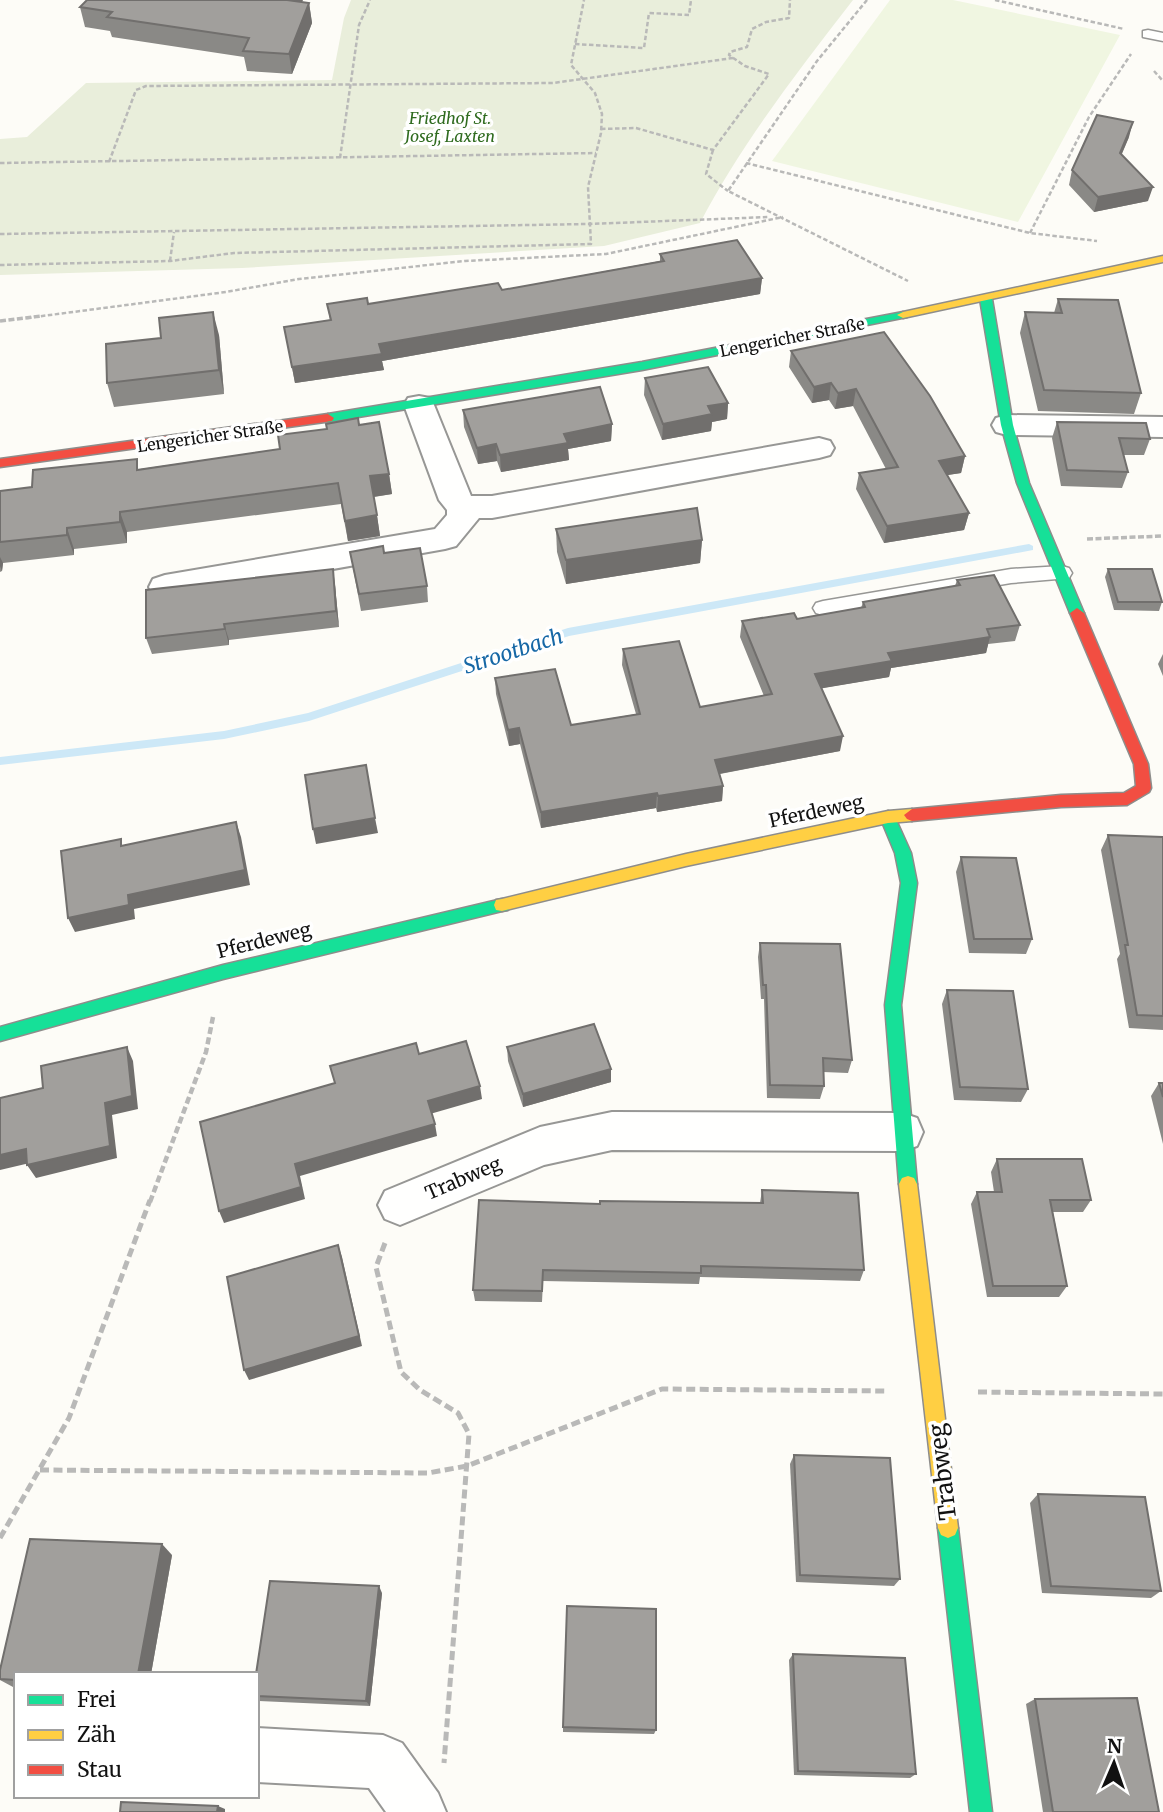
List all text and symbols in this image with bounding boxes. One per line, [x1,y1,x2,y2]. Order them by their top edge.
park label: Friedhof St. Josef, Laxten [403,108,495,146]
street label: Lengericher Straße [718,313,866,361]
street label: Lengericher Straße [136,416,284,456]
water label: Strootbach [460,622,566,680]
street label: Pferdeweg [766,789,866,833]
street label: Pferdeweg [214,917,314,963]
street label: Trabweg [421,1151,505,1205]
street label: Trabweg [922,1422,962,1522]
legend [14,1672,259,1798]
text: Frei [77,1686,116,1713]
text: Zäh [77,1721,116,1748]
north arrow [1079,1728,1149,1798]
text: N [1107,1734,1123,1758]
text: Stau [77,1756,122,1783]

